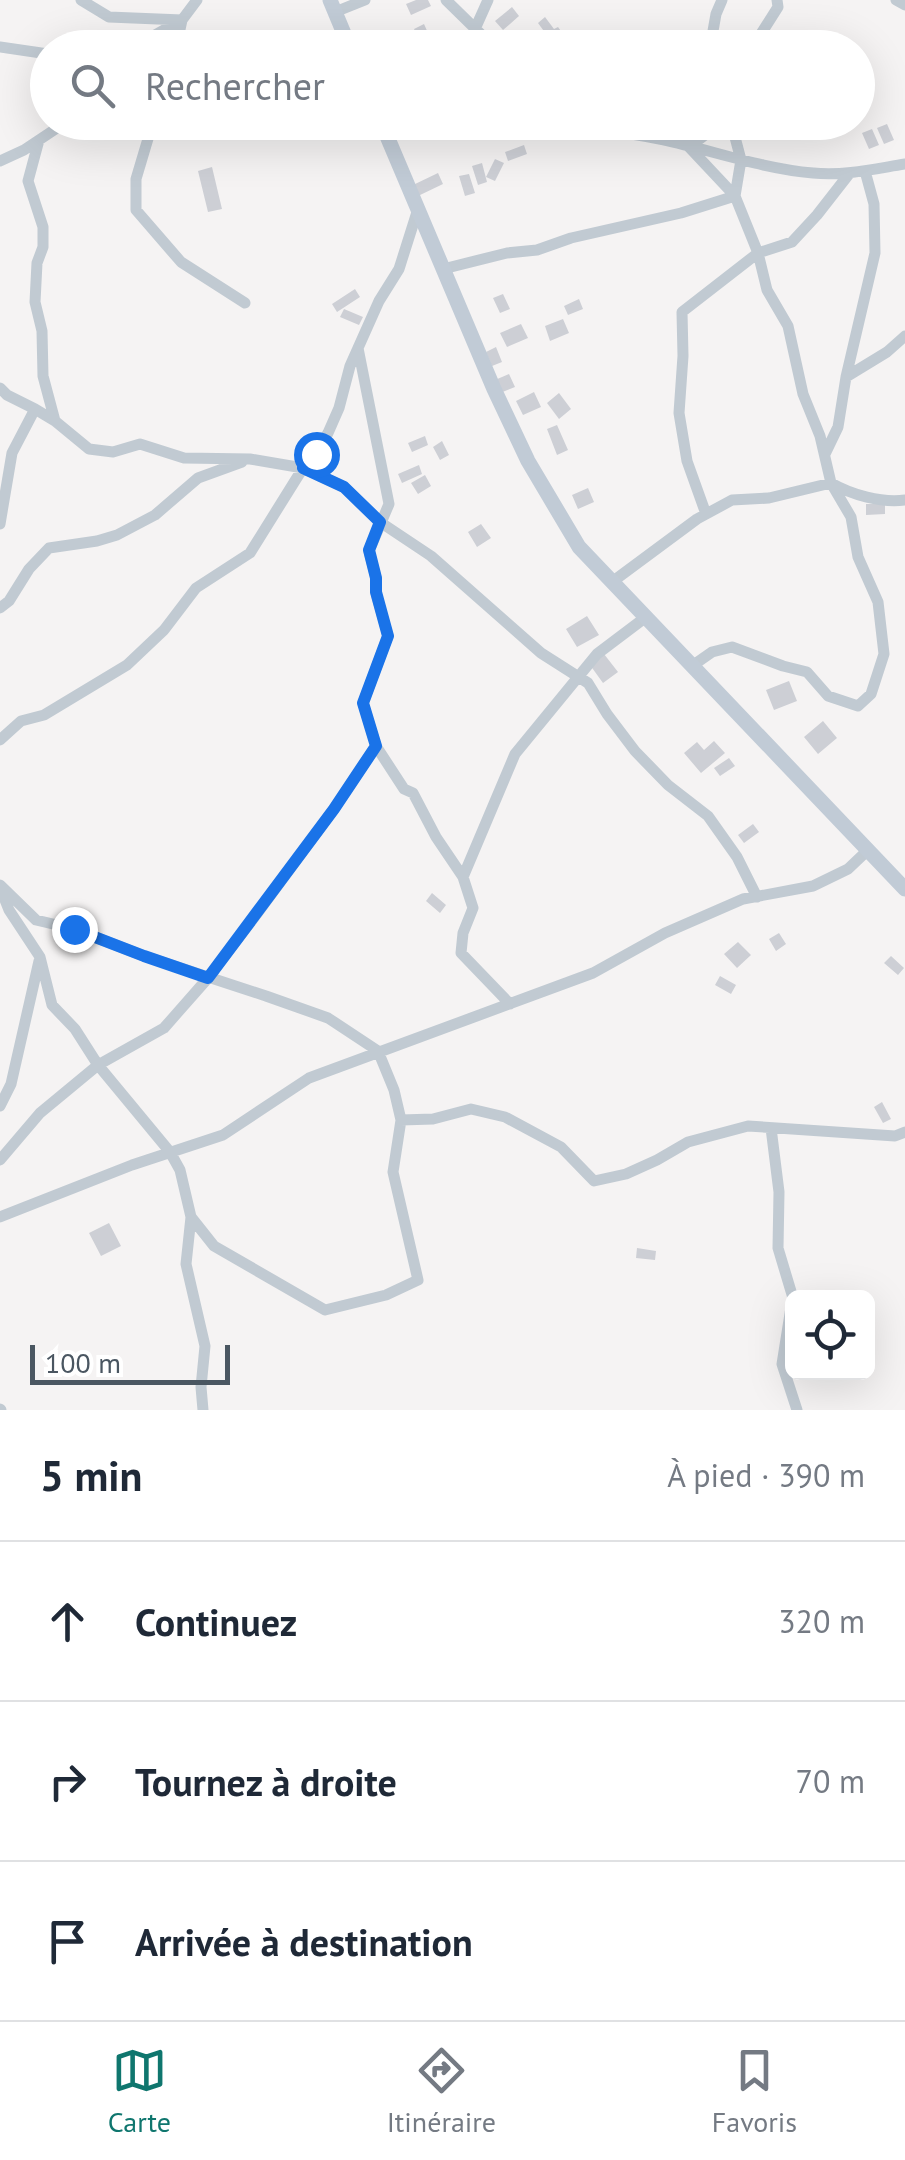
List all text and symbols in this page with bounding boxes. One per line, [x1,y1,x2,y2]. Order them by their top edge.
search box [30,30,875,140]
icon: search [65,58,120,113]
text: Rechercher [145,61,325,110]
route start [294,432,340,478]
route end [52,907,98,953]
map controls [785,1290,875,1380]
button: locate [785,1290,875,1380]
scale bar [30,1340,230,1384]
text: 100 m [45,1344,121,1381]
text: 5 min [40,1448,142,1503]
text: À pied · 390 m [667,1454,865,1496]
icon: ahead [40,1594,95,1649]
text: Continuez [135,1597,297,1646]
text: 320 m [778,1600,865,1642]
icon: right [40,1754,95,1809]
text: Tournez à droite [135,1757,397,1806]
text: 70 m [796,1760,865,1802]
icon: arrive [40,1914,95,1969]
text: Arrivée à destination [135,1917,473,1966]
tab: Carte [108,2043,171,2140]
tab: Itinéraire [387,2043,496,2140]
tab: Favoris [712,2043,797,2140]

